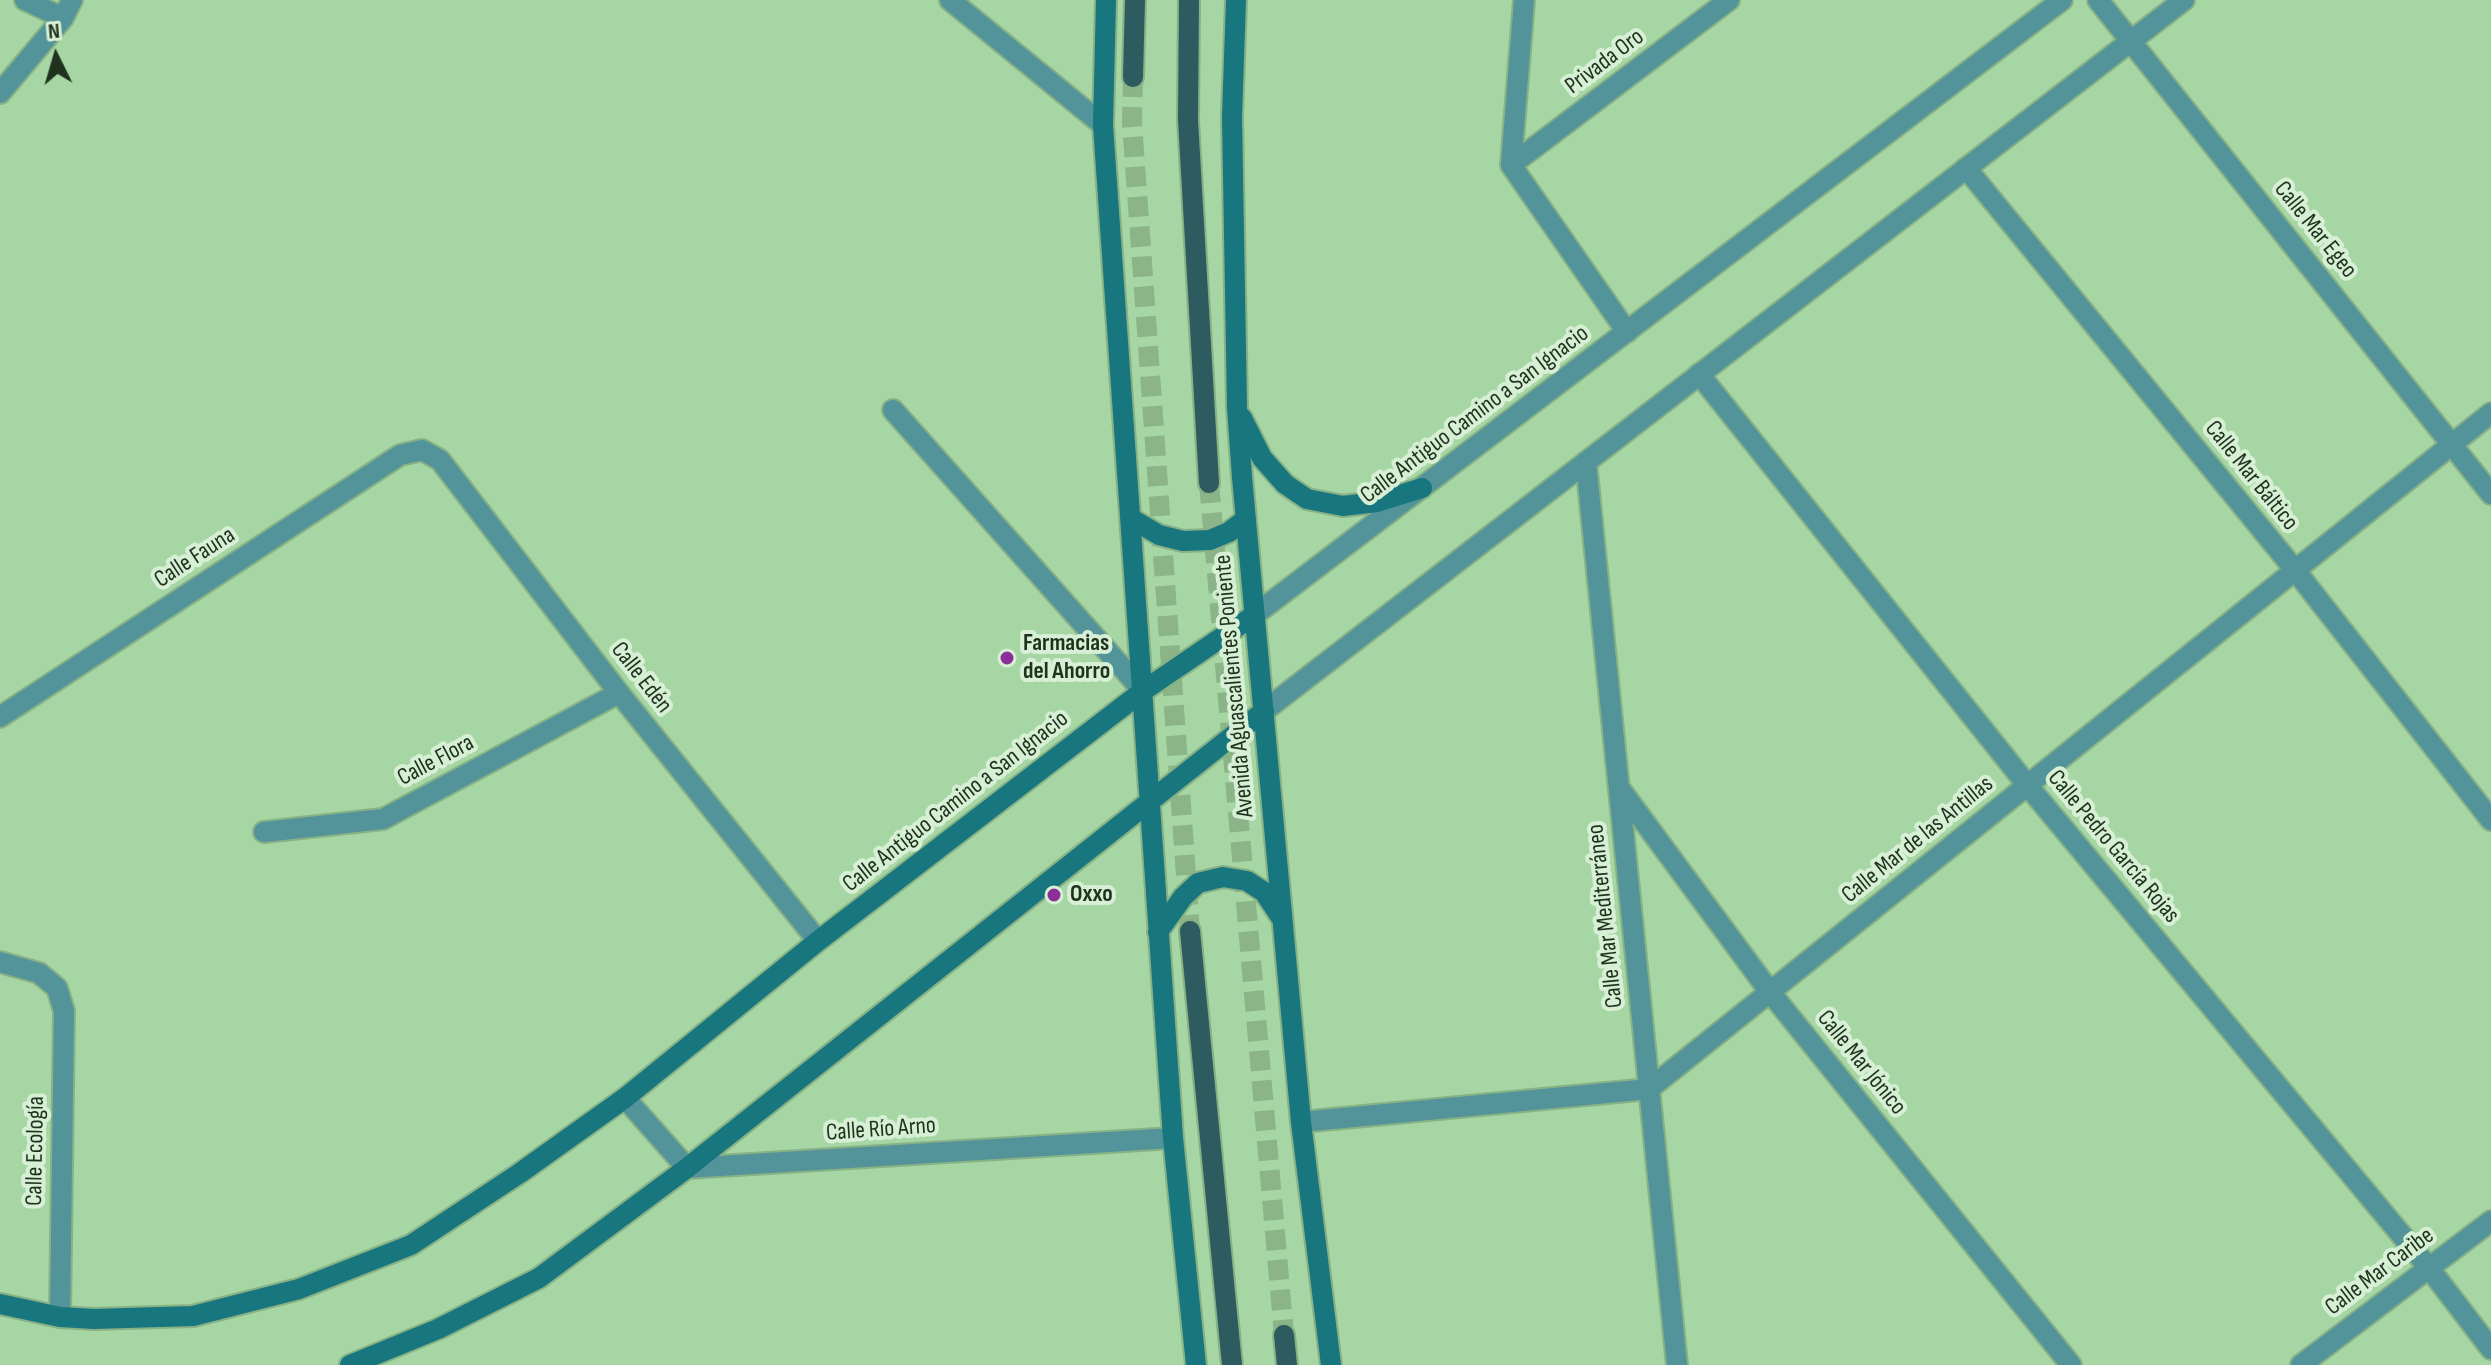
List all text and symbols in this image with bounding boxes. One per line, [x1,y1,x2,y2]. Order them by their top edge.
north arrow [16,16,96,96]
text: N [47,18,61,46]
street label: Privada Oro [1560,23,1650,101]
street label: Calle Mar Egeo [2267,176,2363,284]
street label: Calle Antiguo Camino a San Ignacio [1355,320,1595,510]
street label: Calle Mar Báltico [2198,415,2304,537]
street label: Calle Fauna [149,521,241,595]
street label: Avenida Aguascalientes Poniente [1209,553,1261,819]
place label: Farmacias del Ahorro [1023,630,1110,686]
street label: Calle Edén [604,637,678,719]
marker: Farmacias del Ahorro [998,649,1016,667]
street label: Calle Antiguo Camino a San Ignacio [838,705,1074,899]
street label: Calle Flora [393,729,479,793]
street label: Calle Pedro García Rojas [2041,765,2185,929]
street label: Calle Mar de las Antillas [1837,770,1999,910]
street label: Calle Mar Mediterráneo [1582,823,1630,1009]
place label: Oxxo [1070,881,1113,909]
marker: Oxxo [1045,886,1063,904]
street label: Calle Mar Jónico [1810,1005,1912,1121]
street label: Calle Ecología [21,1096,51,1206]
street label: Calle Río Arno [825,1112,937,1148]
street label: Calle Mar Caribe [2320,1222,2440,1322]

